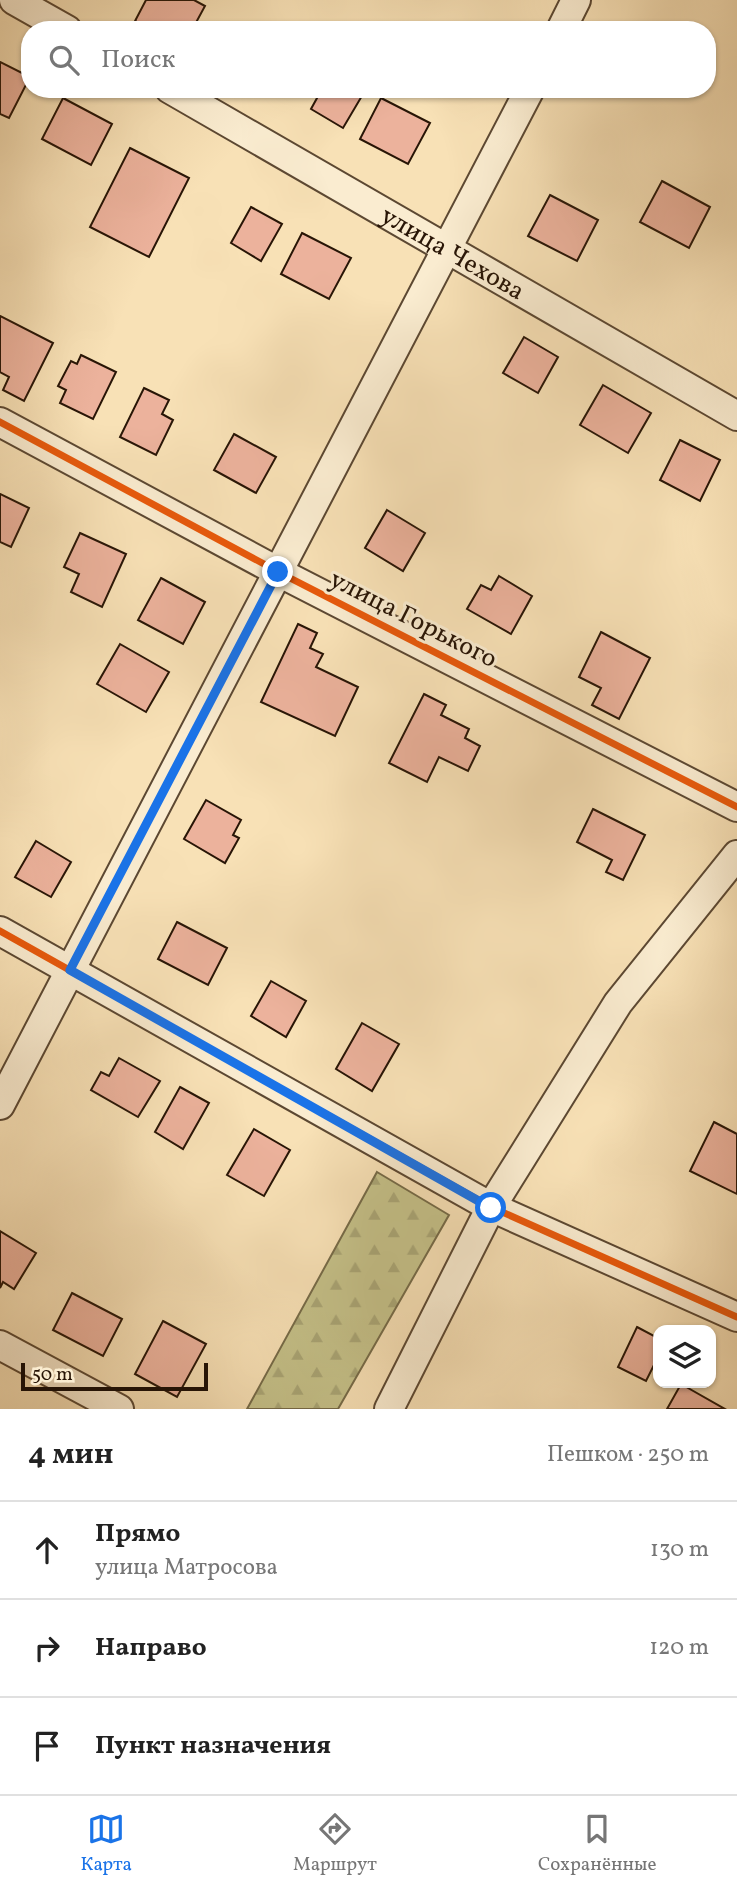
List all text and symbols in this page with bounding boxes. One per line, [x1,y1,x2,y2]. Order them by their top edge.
search box [21,21,716,98]
icon: search [45,41,83,79]
text: Поиск [101,42,175,78]
street label: улица Чехова [373,198,531,310]
route end [262,556,293,587]
street label: улица Горького [323,562,503,678]
route start [475,1192,506,1223]
map controls [653,1325,716,1388]
button: layers [653,1325,716,1388]
scale bar [21,1360,208,1392]
text: 50 m [32,1362,73,1388]
text: 4 мин [28,1434,113,1476]
text: Пешком · 250 m [547,1439,709,1471]
text: Прямо [95,1516,180,1552]
icon: ahead [28,1531,66,1569]
text: 130 m [650,1534,709,1566]
text: улица Матросова [95,1552,278,1584]
icon: right [28,1629,66,1667]
text: Направо [95,1630,207,1666]
text: 120 m [649,1632,709,1664]
icon: arrive [28,1727,66,1765]
text: Пункт назначения [95,1728,331,1764]
tab: Карта [81,1810,132,1878]
tab: Маршрут [293,1810,377,1878]
tab: Сохранённые [538,1810,656,1878]

